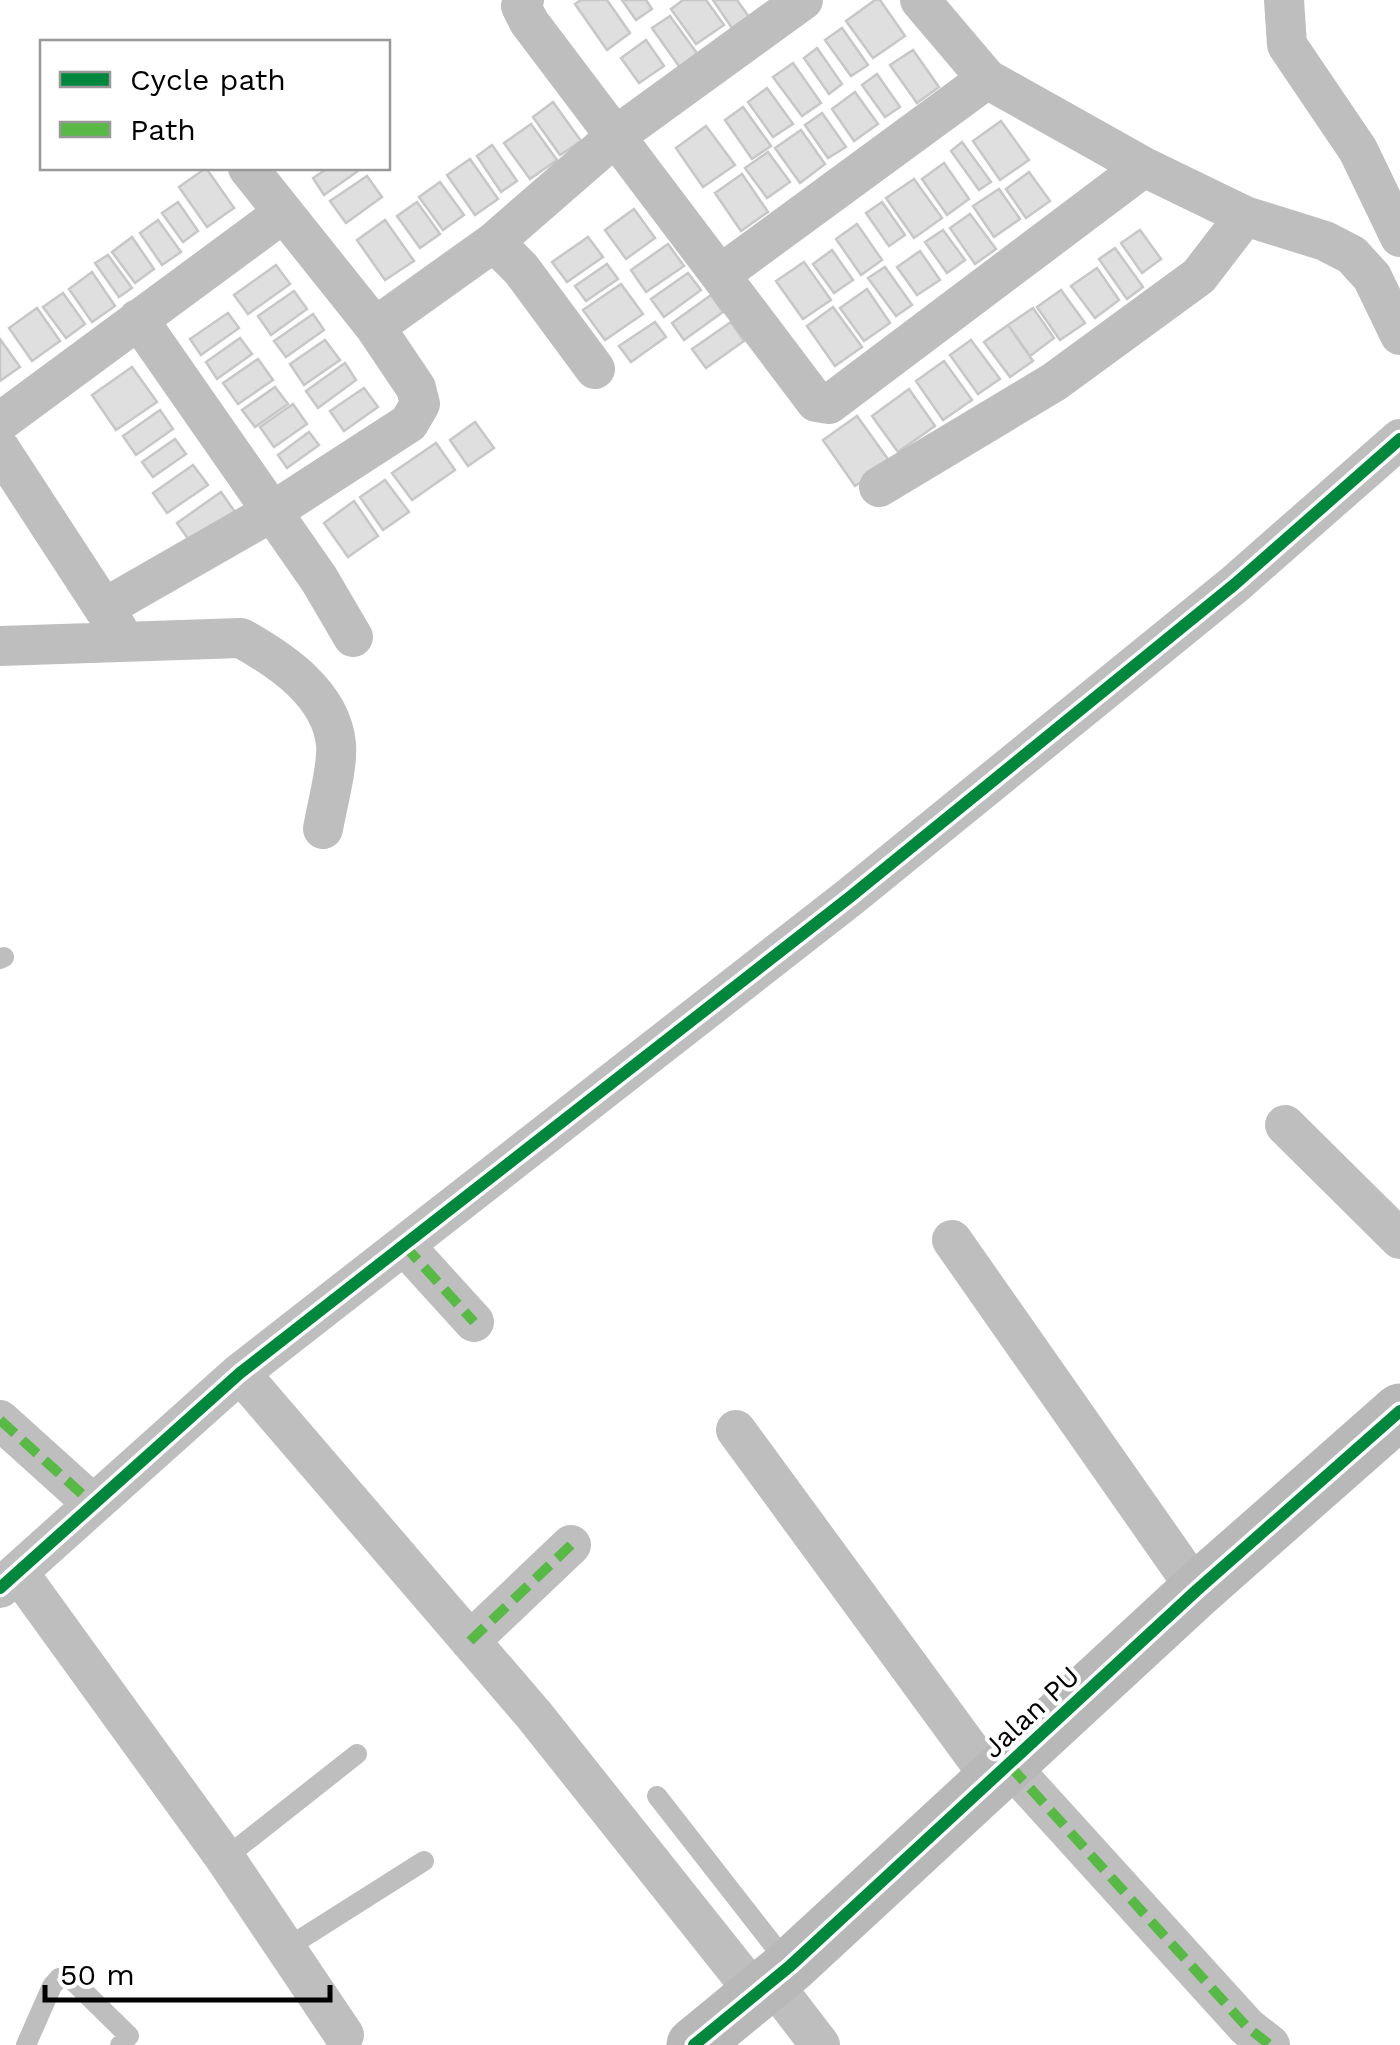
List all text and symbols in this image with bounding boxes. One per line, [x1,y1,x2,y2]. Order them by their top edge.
legend [40,40,390,170]
text: Cycle path [130,62,286,97]
text: Path [130,112,196,147]
street label: Jalan PU [976,1659,1086,1765]
scale bar [45,1940,330,2002]
text: 50 m [60,1957,135,1992]

